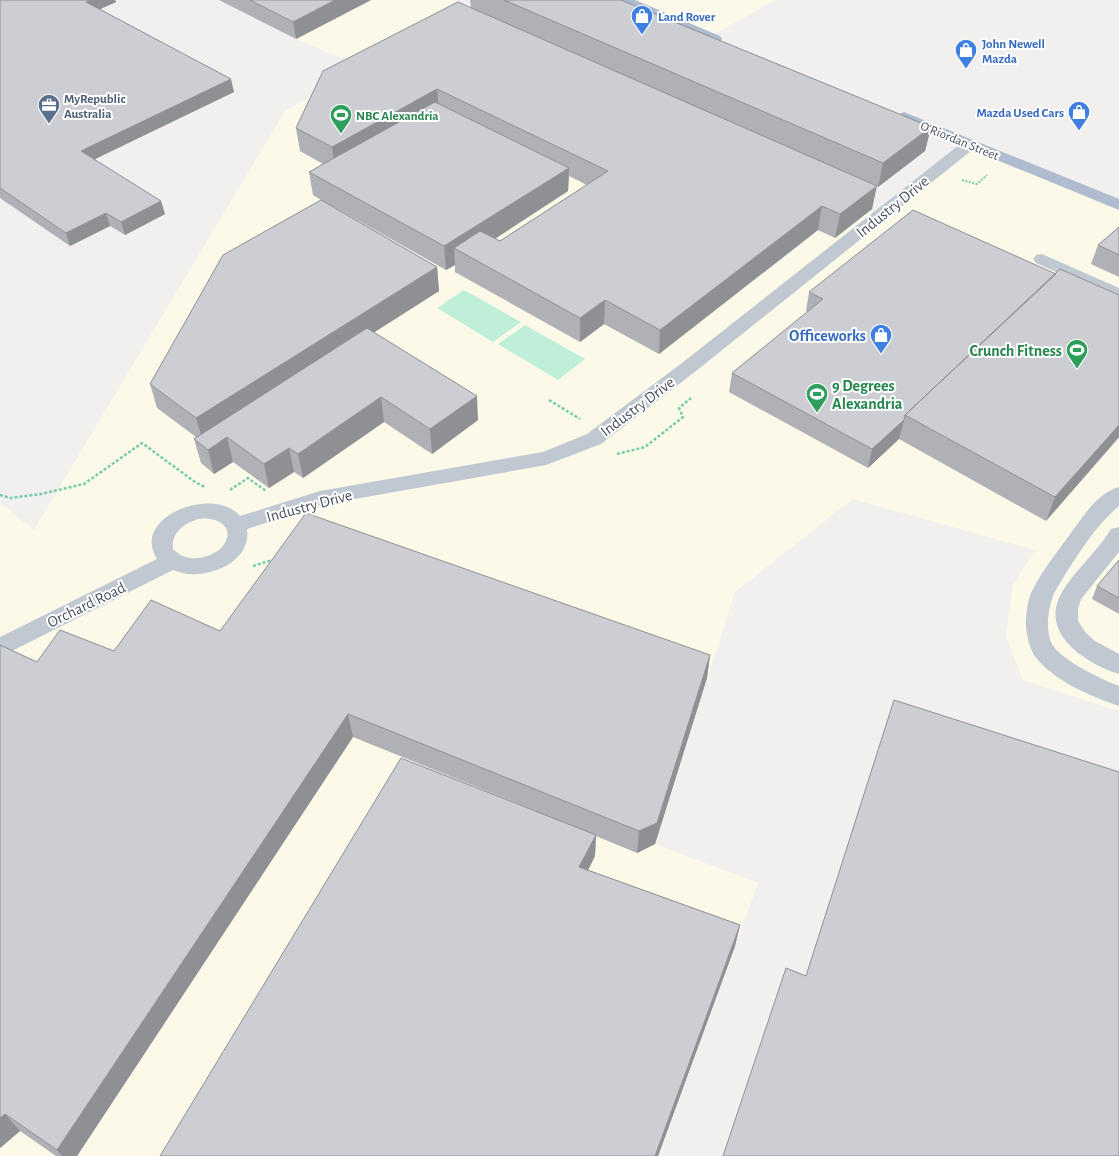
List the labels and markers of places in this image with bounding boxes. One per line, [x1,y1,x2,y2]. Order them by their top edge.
shop icon: Land Rover [629,3,655,36]
place label: Land Rover [658,11,716,24]
shop icon: John Newell Mazda [953,37,979,70]
place label: John Newell Mazda [982,38,1045,66]
office icon: MyRepublic Australia [36,92,62,125]
place label: MyRepublic Australia [64,93,125,121]
shop icon: Mazda Used Cars [1066,99,1092,132]
sports icon: NBC Alexandria [328,102,354,135]
place label: Mazda Used Cars [976,107,1064,120]
place label: NBC Alexandria [356,110,439,123]
shop icon: Officeworks [868,322,894,355]
place label: Officeworks [789,328,866,344]
sports icon: Crunch Fitness [1064,337,1090,370]
place label: Crunch Fitness [969,343,1062,359]
place label: 9 Degrees Alexandria [832,378,903,412]
sports icon: 9 Degrees Alexandria [804,381,830,414]

